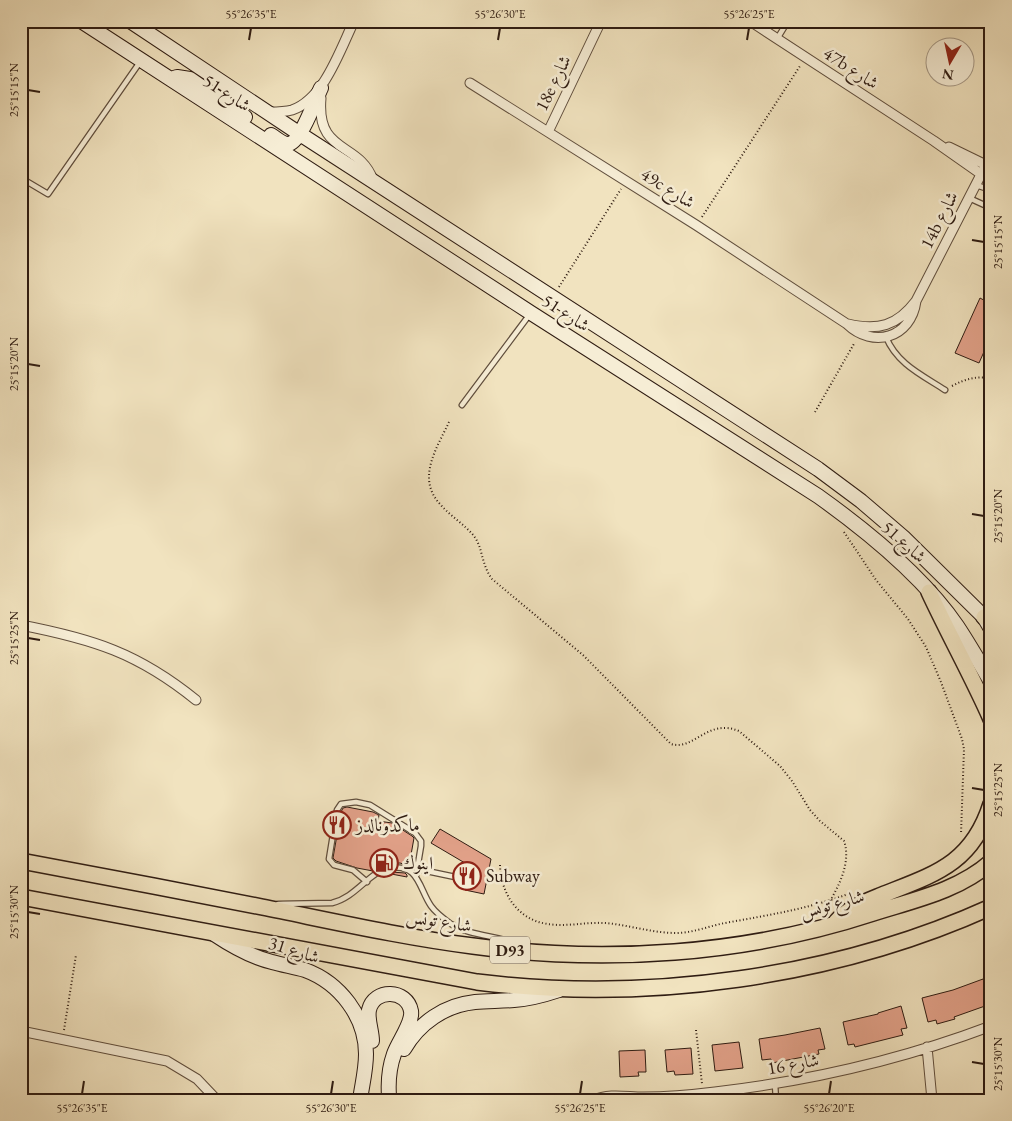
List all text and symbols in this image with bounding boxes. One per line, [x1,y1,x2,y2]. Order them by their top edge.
text: 55°26'35"E [225,6,277,22]
text: 55°26'30"E [474,6,526,22]
text: 55°26'25"E [723,6,775,22]
north arrow [924,38,974,88]
street label: 47b شارع [817,41,883,97]
street label: 18e شارع [529,51,579,116]
text: 25°15'15"N [6,63,22,117]
text: N [940,65,955,85]
street label: شارع 51 [197,69,255,120]
street label: 49c شارع [635,162,700,216]
street label: 14b شارع [914,187,966,254]
text: 25°15'15"N [990,215,1006,269]
street label: شارع 51 [536,289,594,340]
text: 25°15'20"N [6,337,22,391]
text: 25°15'20"N [990,489,1006,543]
street label: شارع 51 [875,516,931,571]
text: 25°15'25"N [6,611,22,665]
text: 25°15'25"N [990,763,1006,817]
restaurant icon: ماكدونالدز [322,810,352,840]
place label: ماكدونالدز [354,813,420,836]
fuel station icon: اينوك [369,848,399,878]
place label: اينوك [403,851,433,875]
restaurant icon: Subway [452,861,482,891]
place label: Subway [486,864,540,887]
street label: شارع تونس [797,884,868,927]
text: 25°15'30"N [6,885,22,939]
street label: شارع تونس [404,904,473,941]
street label: شارع 31 [265,931,323,972]
road number: D93 [490,936,530,964]
text: 25°15'30"N [990,1037,1006,1091]
street label: شارع 16 [765,1048,821,1083]
text: 55°26'35"E [56,1100,108,1116]
text: 55°26'30"E [305,1100,357,1116]
text: 55°26'25"E [554,1100,606,1116]
text: 55°26'20"E [803,1100,855,1116]

